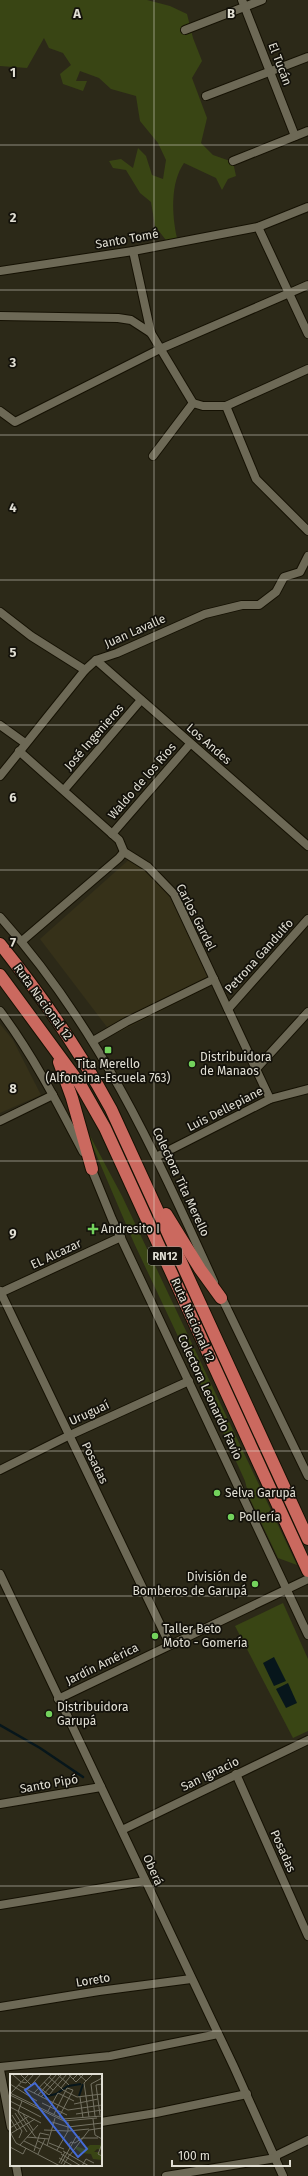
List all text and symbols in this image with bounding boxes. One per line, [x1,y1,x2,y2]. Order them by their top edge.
text: A [72,6,81,21]
text: B [227,6,235,21]
street label: El Tucán [265,41,295,87]
text: 1 [10,65,16,80]
text: 2 [10,210,17,225]
street label: Santo Tomé [94,227,160,251]
text: 3 [9,355,17,370]
text: 4 [9,500,17,515]
street label: Juan Lavalle [102,611,168,651]
text: 5 [10,645,17,660]
street label: José Ingenieros [61,701,127,773]
street label: Los Andes [184,721,235,767]
street label: Waldo de los Ríos [105,740,179,822]
text: 6 [9,790,17,805]
street label: Carlos Gardel [173,881,219,953]
street label: Petrona Gandulfo [222,916,296,996]
text: 7 [10,935,16,950]
street label: Ruta Nacional 12 [11,961,75,1043]
marker: Tita Merello (Alfonsina-Escuela 763) [103,1045,113,1055]
place label: Distribuidora de Manaos [200,1050,272,1078]
place label: Tita Merello (Alfonsina-Escuela 763) [46,1057,171,1085]
marker: Distribuidora de Manaos [187,1059,197,1069]
text: 8 [9,1081,17,1096]
street label: Luis Dellepiane [185,1084,265,1134]
street label: Colectora Tita Merello [150,1125,212,1239]
place label: Andresito I [101,1222,160,1236]
marker: Andresito I [88,1224,98,1234]
text: 9 [9,1226,17,1241]
street label: EL Alcazar [28,1236,84,1272]
road number: RN12 [148,1247,182,1265]
street label: Ruta Nacional 12 [168,1276,218,1364]
street label: Colectora Leonardo Favio [175,1332,245,1462]
street label: Uruguaí [67,1397,112,1428]
street label: Posadas [79,1440,111,1487]
place label: Selva Garupá [225,1486,296,1500]
marker: Selva Garupá [212,1488,222,1498]
place label: Pollería [239,1510,281,1524]
marker: Pollería [226,1512,236,1522]
place label: División de Bomberos de Garupá [133,1570,247,1598]
marker: División de Bomberos de Garupá [250,1579,260,1589]
place label: Taller Beto Moto - Gomería [163,1622,248,1650]
marker: Taller Beto Moto - Gomería [150,1631,160,1641]
street label: Jardín América [63,1640,141,1688]
place label: Distribuidora Garupá [57,1700,129,1728]
marker: Distribuidora Garupá [44,1709,54,1719]
street label: San Ignacio [179,1754,241,1794]
street label: Santo Pipó [19,1772,79,1796]
street label: Posadas [267,1828,299,1875]
street label: Oberá [140,1852,166,1888]
street label: Loreto [75,1970,111,1990]
inset map [10,2074,102,2166]
scale bar [172,2142,290,2168]
text: 100 m [178,2149,210,2163]

